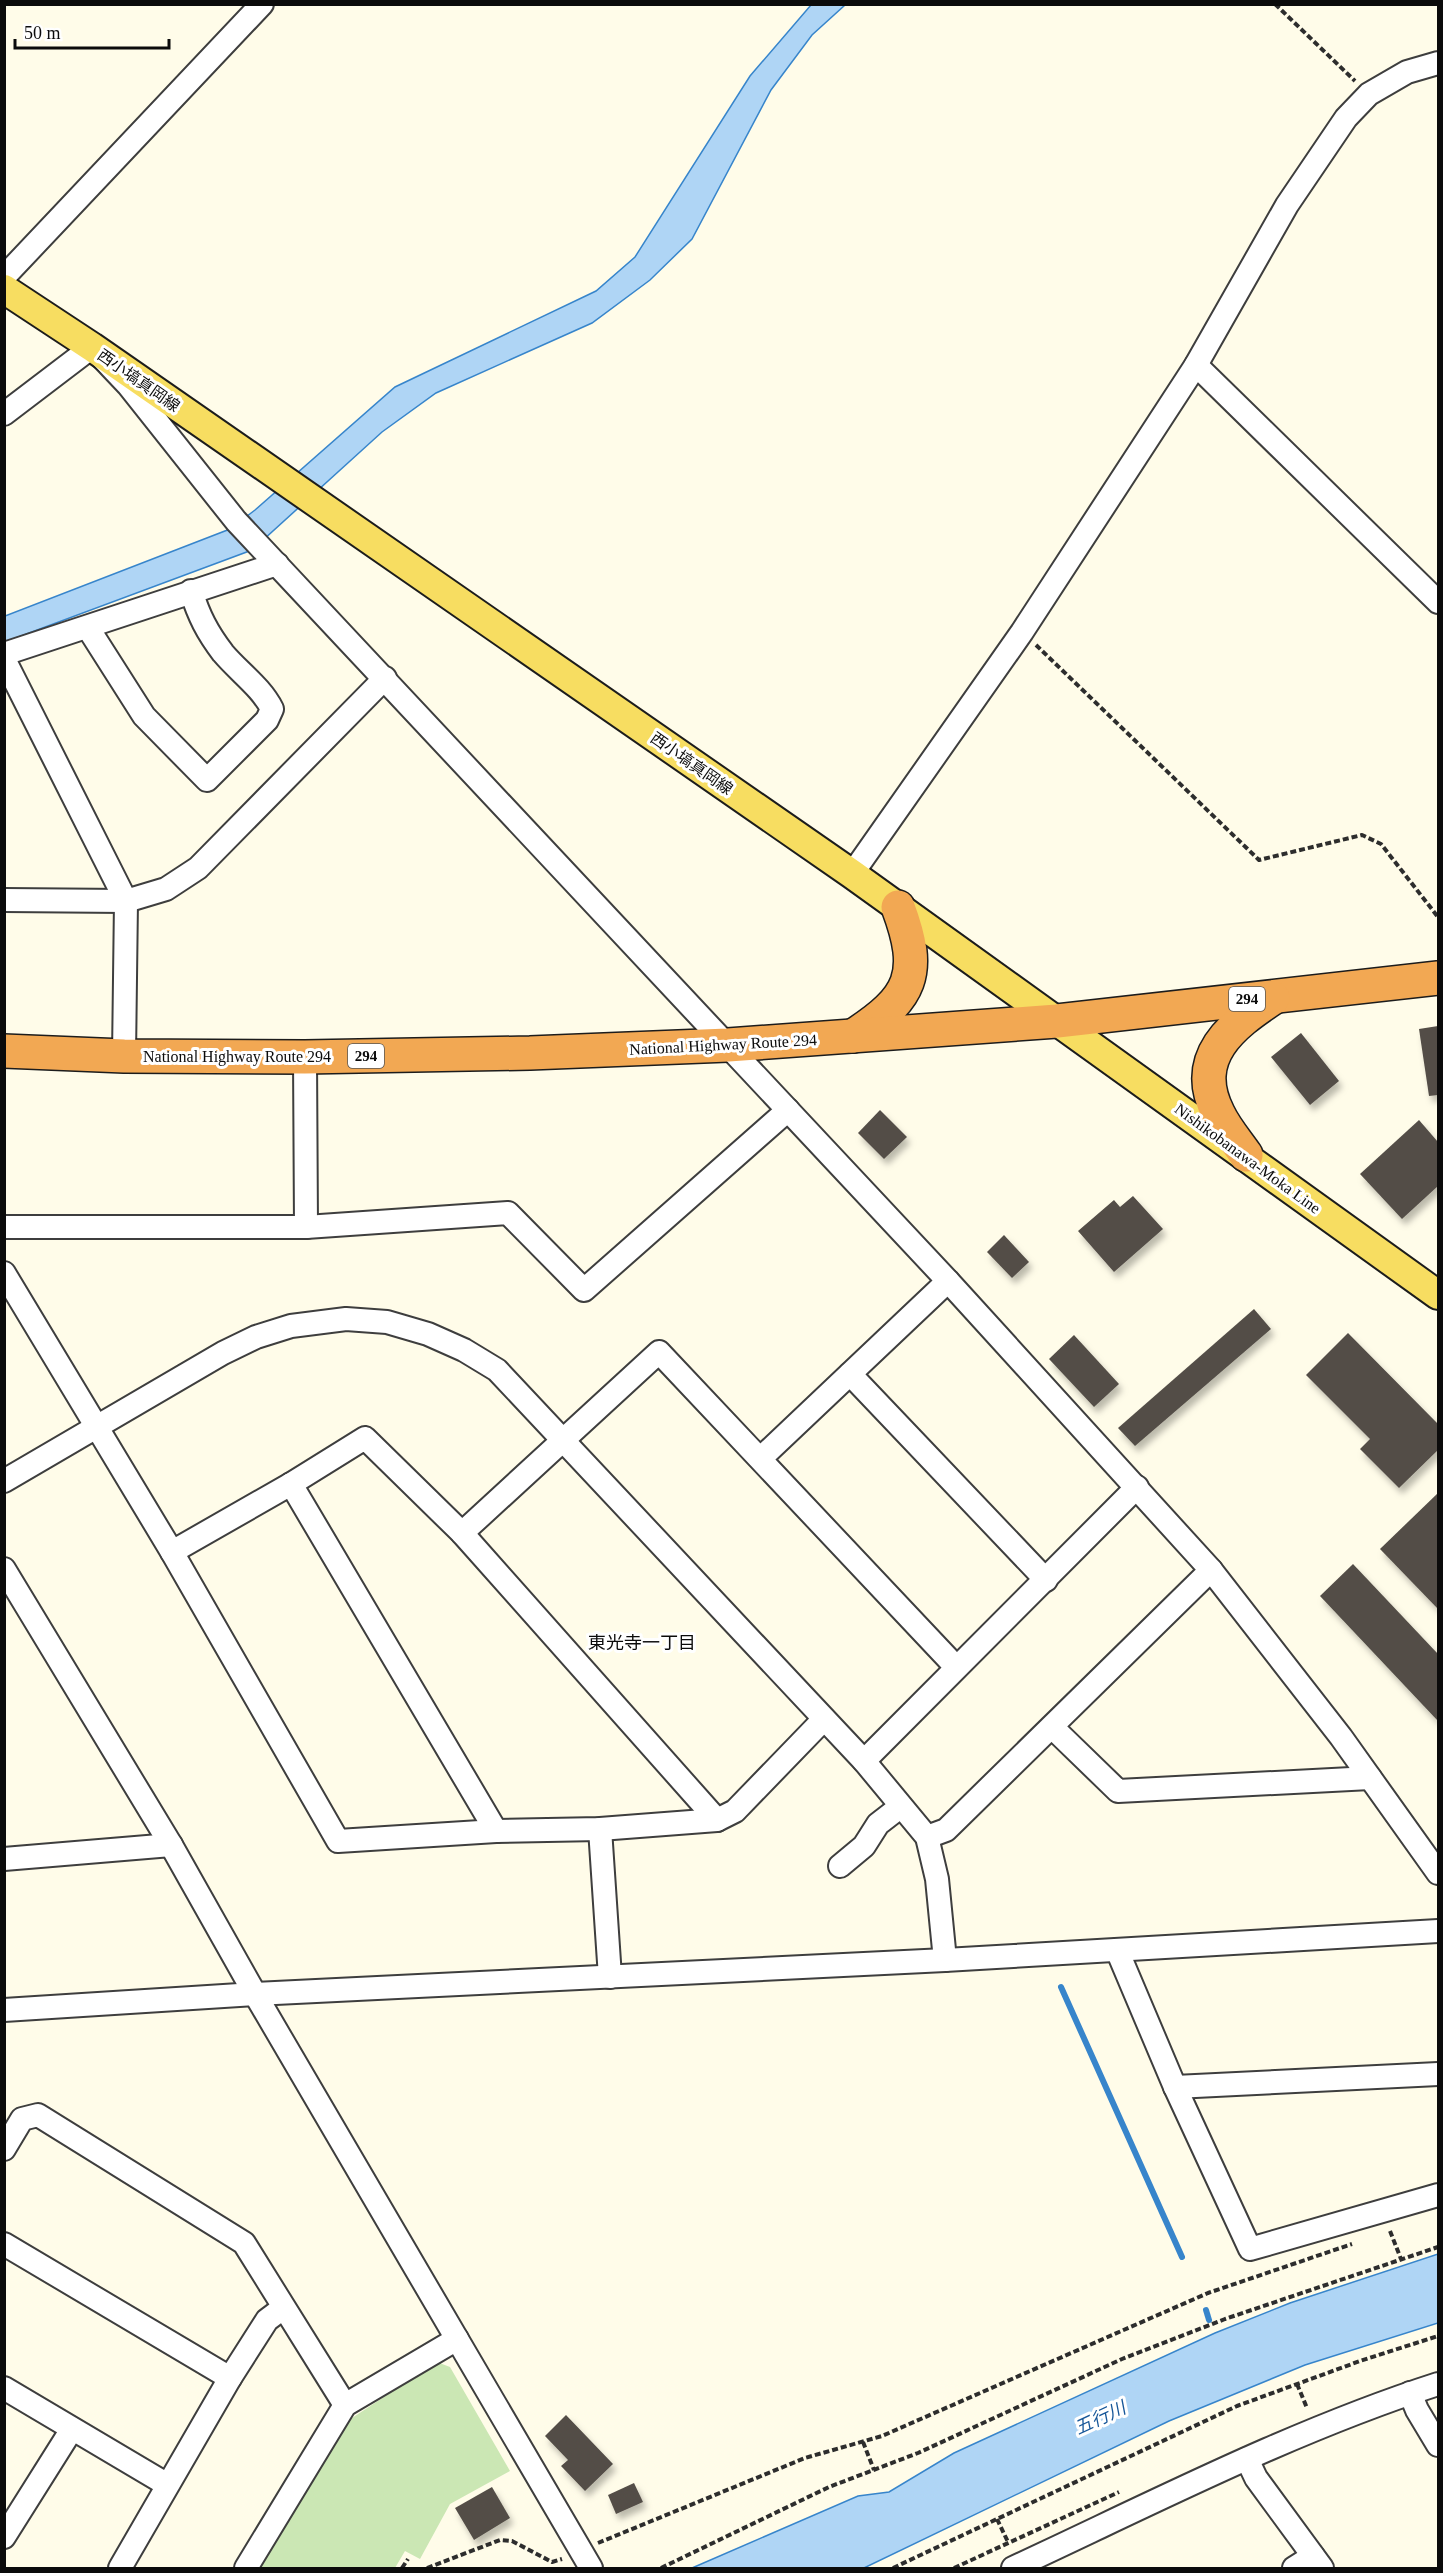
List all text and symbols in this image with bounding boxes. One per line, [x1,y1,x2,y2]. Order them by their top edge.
scale bar [15,12,170,50]
text: 50 m [24,23,61,43]
street label: 西小塙真岡線 [95,346,183,415]
street label: 西小塙真岡線 [648,729,736,798]
road number: 294 [1229,987,1265,1011]
street label: National Highway Route 294 [629,1031,817,1059]
road number: 294 [348,1044,384,1068]
street label: National Highway Route 294 [143,1048,331,1066]
street label: Nishikobanawa-Moka Line [1172,1100,1324,1217]
district label: 東光寺一丁目 [588,1633,696,1653]
water label: 五行川 [1071,2397,1131,2438]

